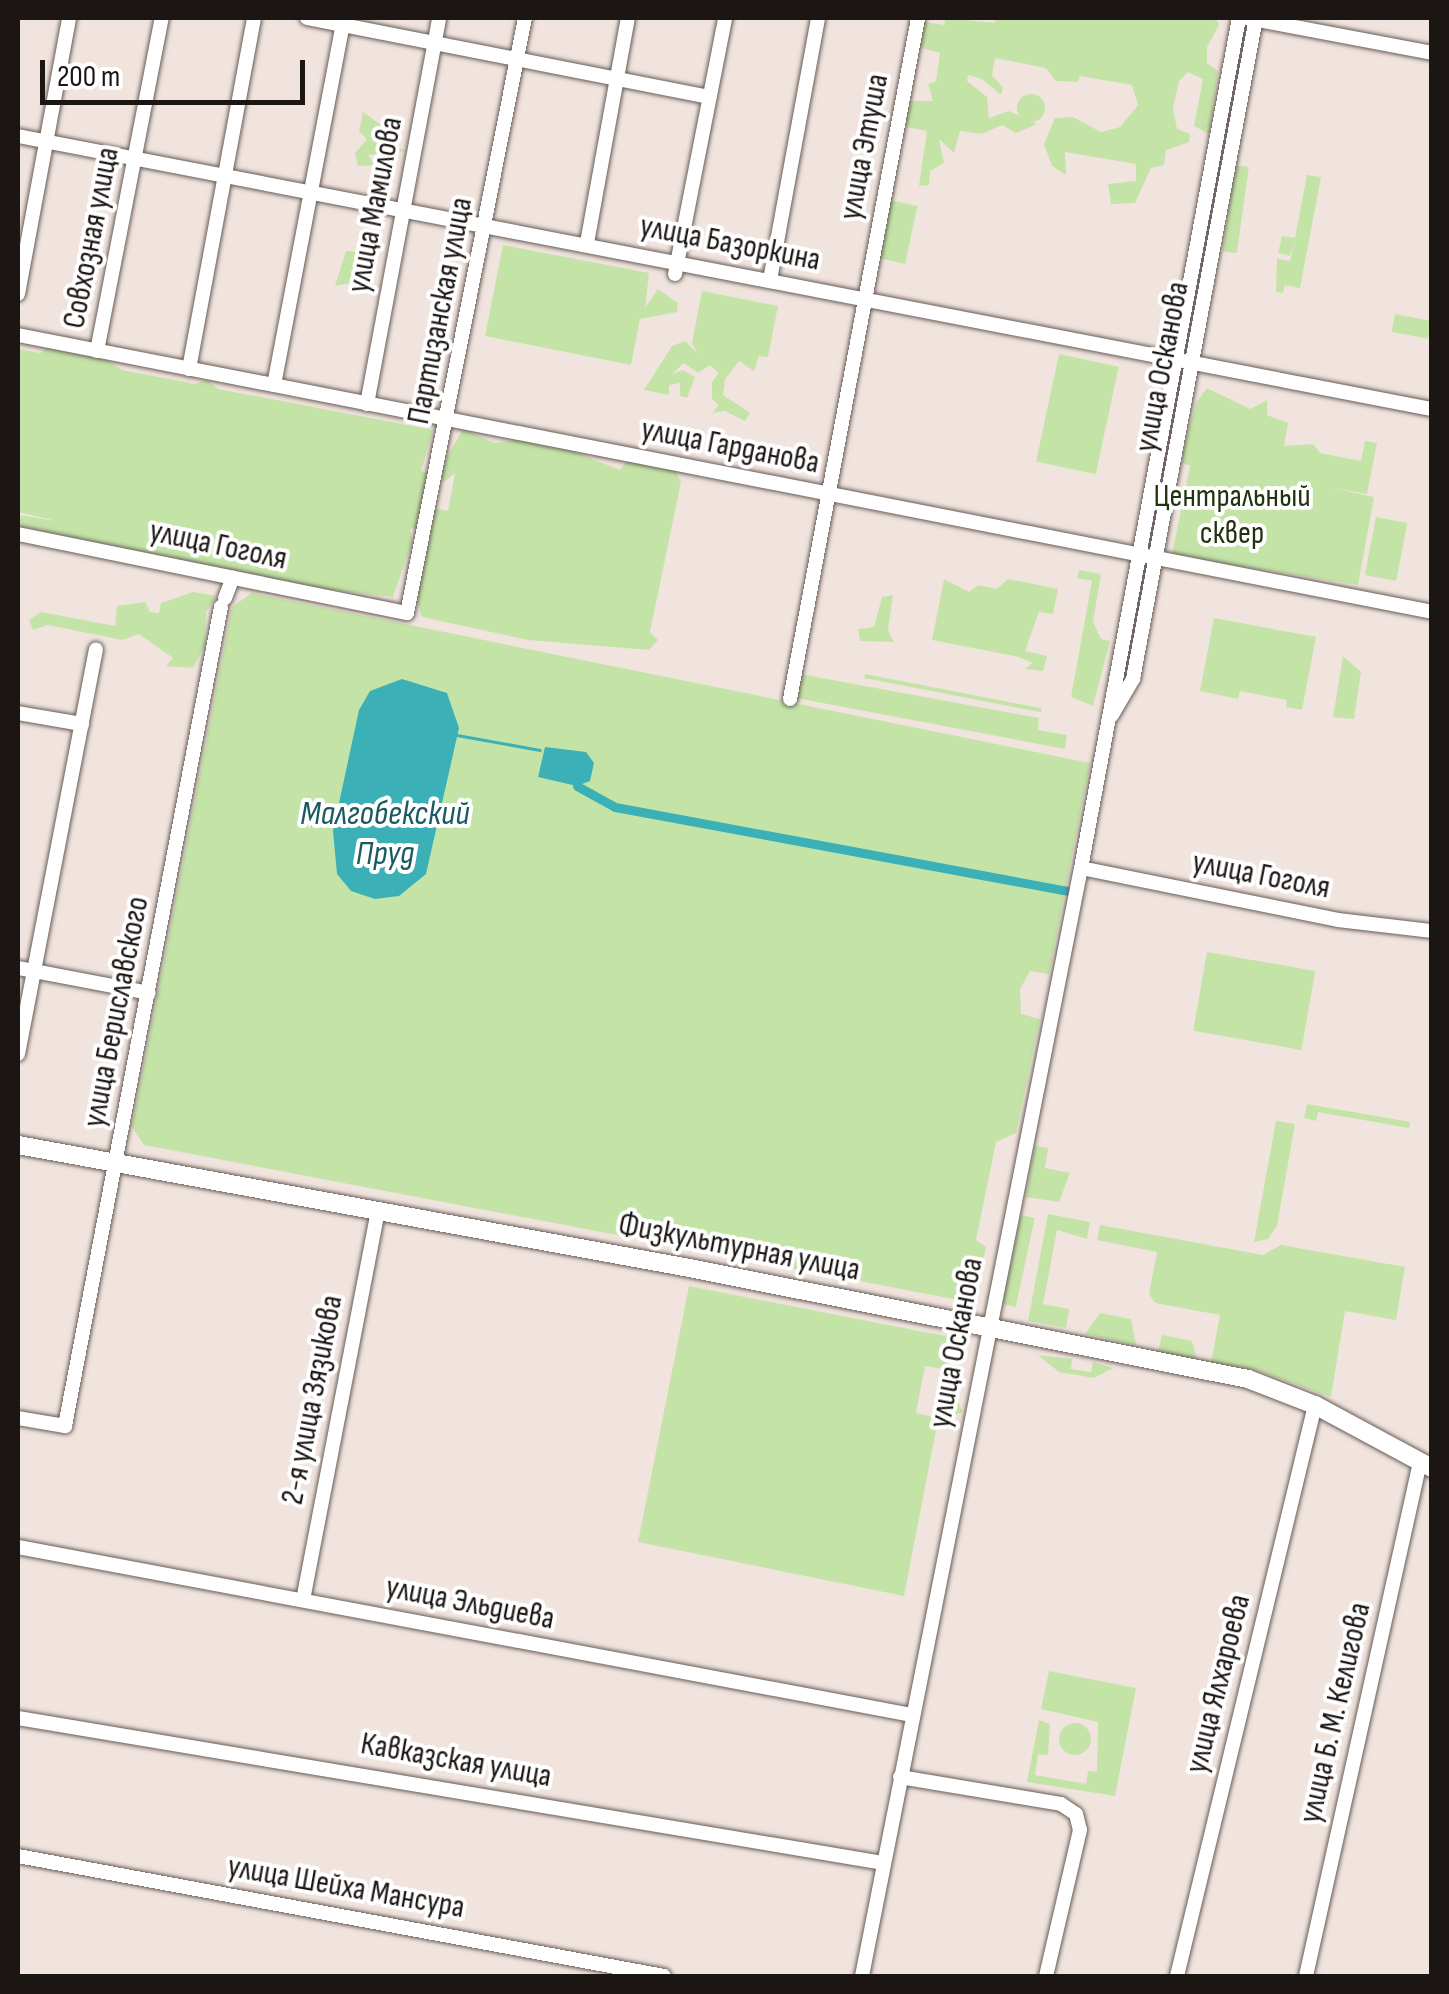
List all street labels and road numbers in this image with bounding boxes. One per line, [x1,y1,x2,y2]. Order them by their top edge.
street label: улица Этуша [832,71,898,223]
street label: улица Мамилова [340,114,412,296]
street label: Совхозная улица [56,144,128,332]
street label: Партизанская улица [400,194,482,428]
street label: улица Базоркина [637,208,823,280]
street label: улица Осканова [1128,279,1198,455]
street label: улица Гарданова [638,411,822,483]
street label: улица Гоголя [146,513,290,579]
street label: улица Гоголя [1189,844,1333,908]
street label: улица Бериславского [76,893,158,1131]
street label: Физкультурная улица [615,1206,863,1290]
street label: улица Осканова [922,1255,992,1431]
street label: 2-я улица Зязикова [274,1292,352,1508]
street label: улица Эльдиева [383,1569,557,1639]
street label: улица Ялхароева [1178,1591,1260,1777]
street label: улица Б. М. Келигова [1292,1599,1380,1827]
street label: Кавказская улица [358,1725,554,1797]
street label: улица Шейха Мансура [225,1848,467,1928]

